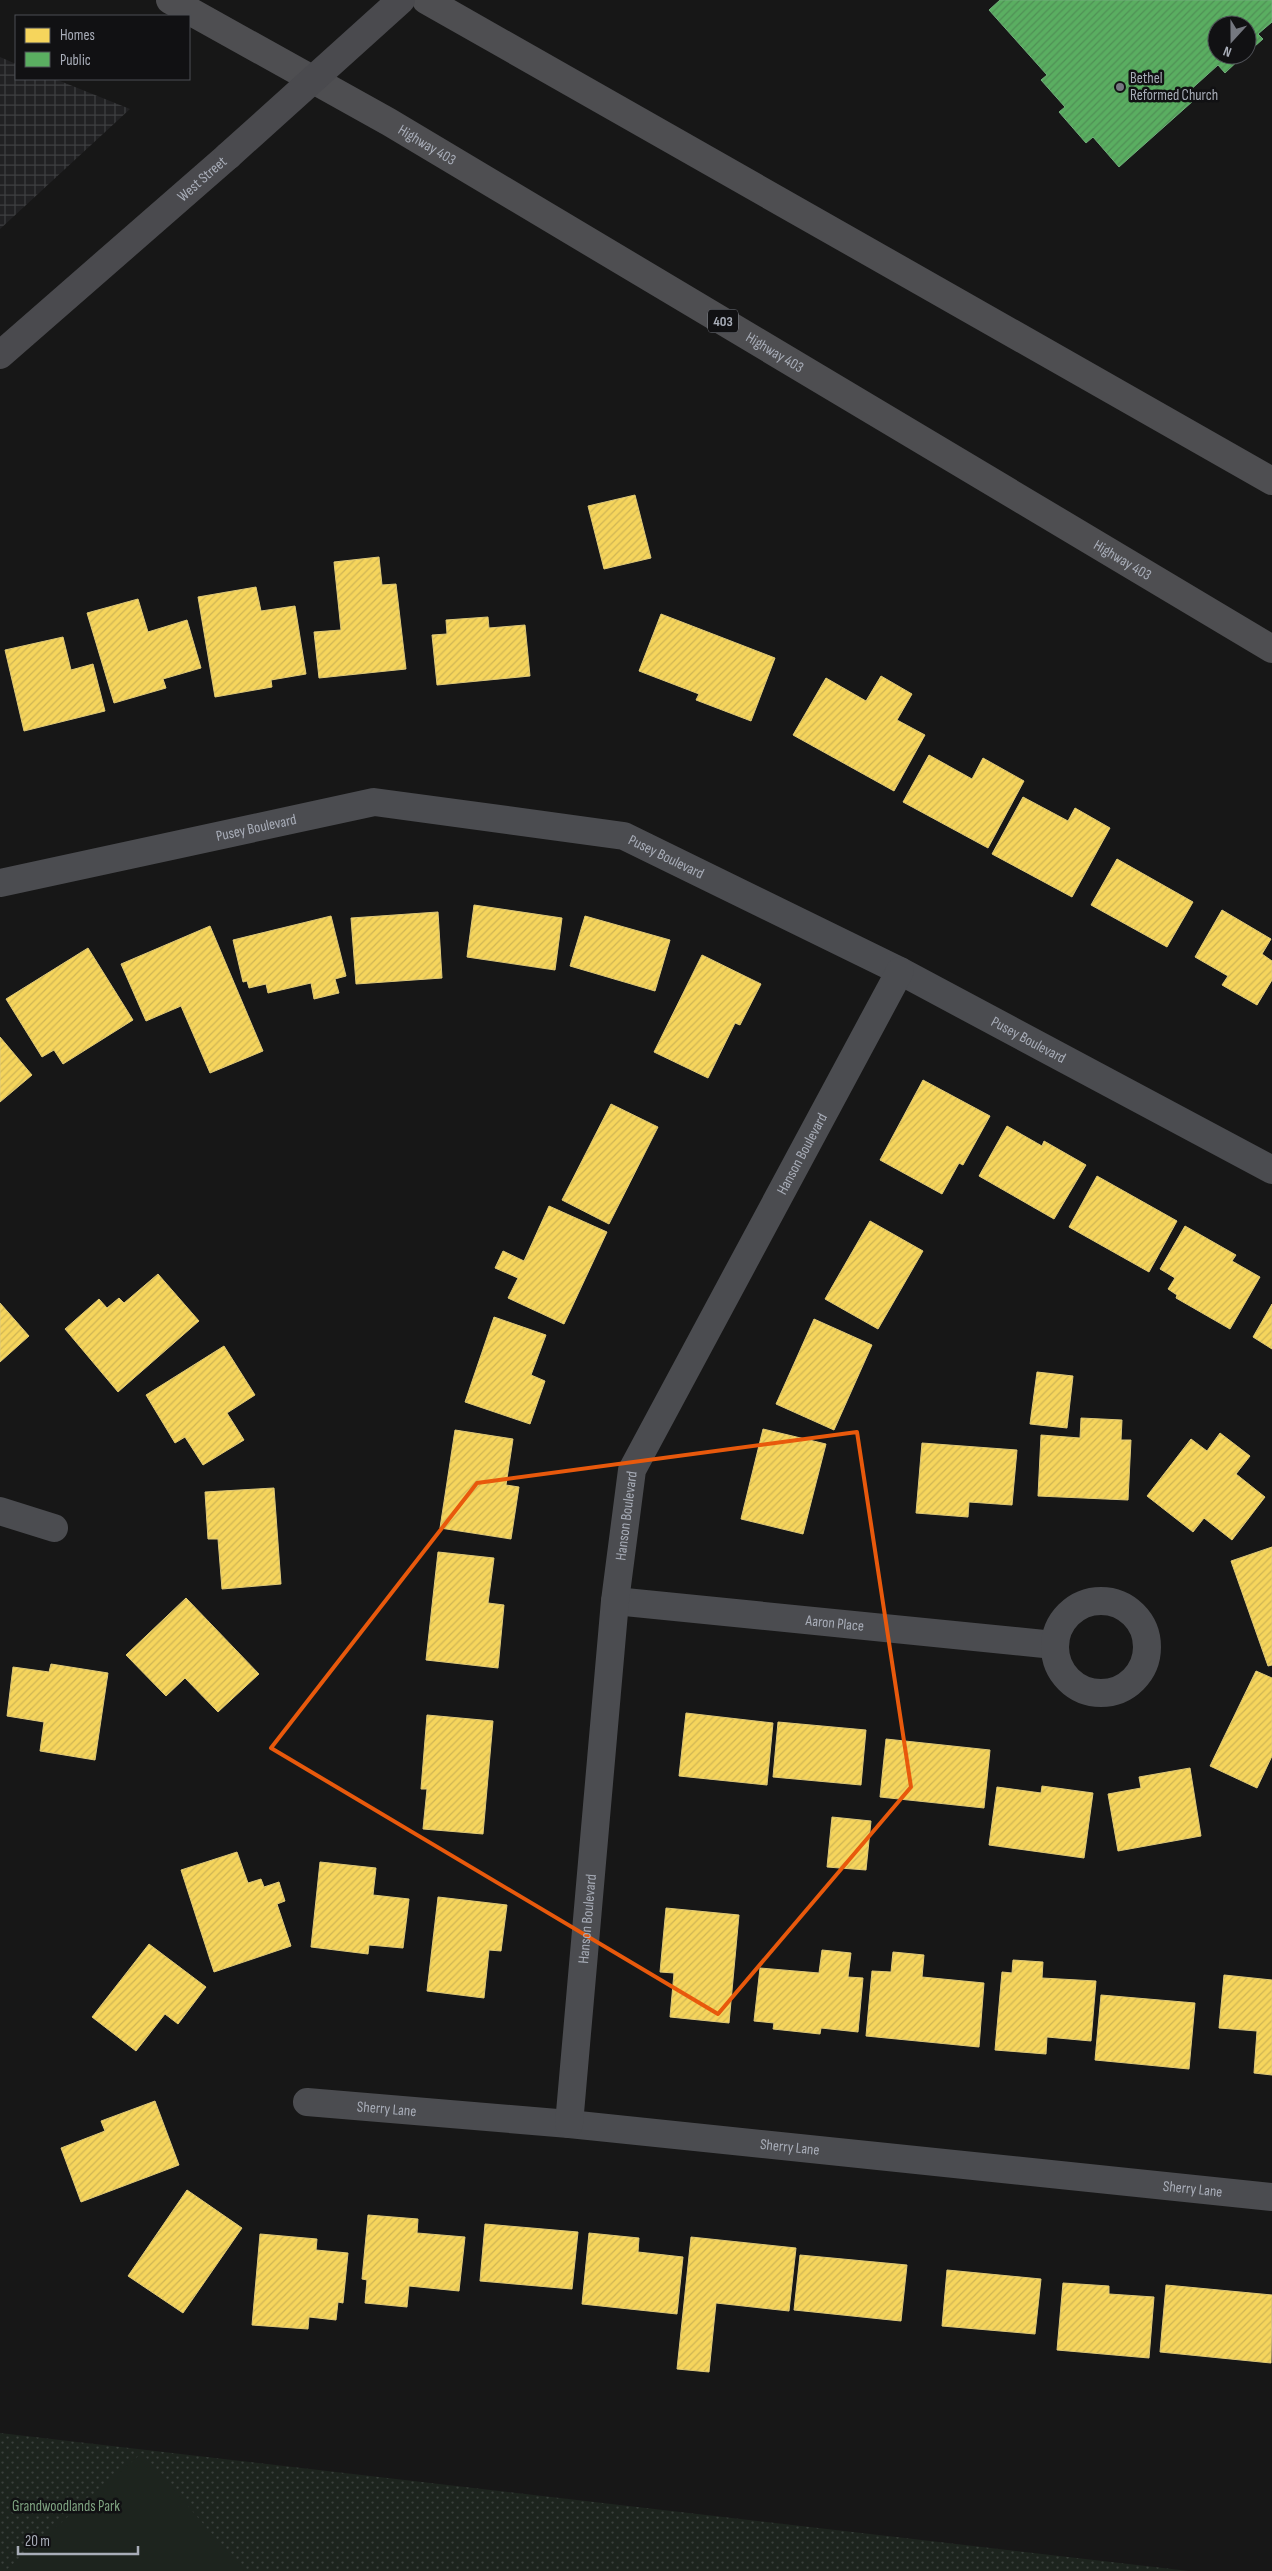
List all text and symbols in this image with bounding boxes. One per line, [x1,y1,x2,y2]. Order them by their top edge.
legend [15,15,190,80]
north arrow [1207,15,1257,65]
text: Homes [60,26,95,45]
text: N [1221,42,1234,61]
text: Public [60,51,91,70]
place label: Bethel Reformed Church [1130,69,1218,105]
marker: Bethel Reformed Church [1114,81,1126,93]
street label: Highway 403 [394,121,459,170]
street label: West Street [174,152,231,206]
road number: 403 [708,310,738,332]
street label: Highway 403 [742,328,807,377]
street label: Highway 403 [1090,536,1155,585]
street label: Pusey Boulevard [214,810,298,846]
street label: Pusey Boulevard [625,831,707,884]
street label: Pusey Boulevard [988,1013,1069,1068]
street label: Hanson Boulevard [773,1110,832,1198]
street label: Hanson Boulevard [611,1470,642,1562]
street label: Aaron Place [804,1611,865,1636]
street label: Hanson Boulevard [574,1873,601,1964]
street label: Sherry Lane [356,2097,417,2121]
street label: Sherry Lane [759,2135,820,2160]
street label: Sherry Lane [1162,2177,1223,2202]
park label: Grandwoodlands Park [12,2497,120,2516]
scale bar [18,2524,138,2556]
text: 20 m [25,2532,50,2551]

